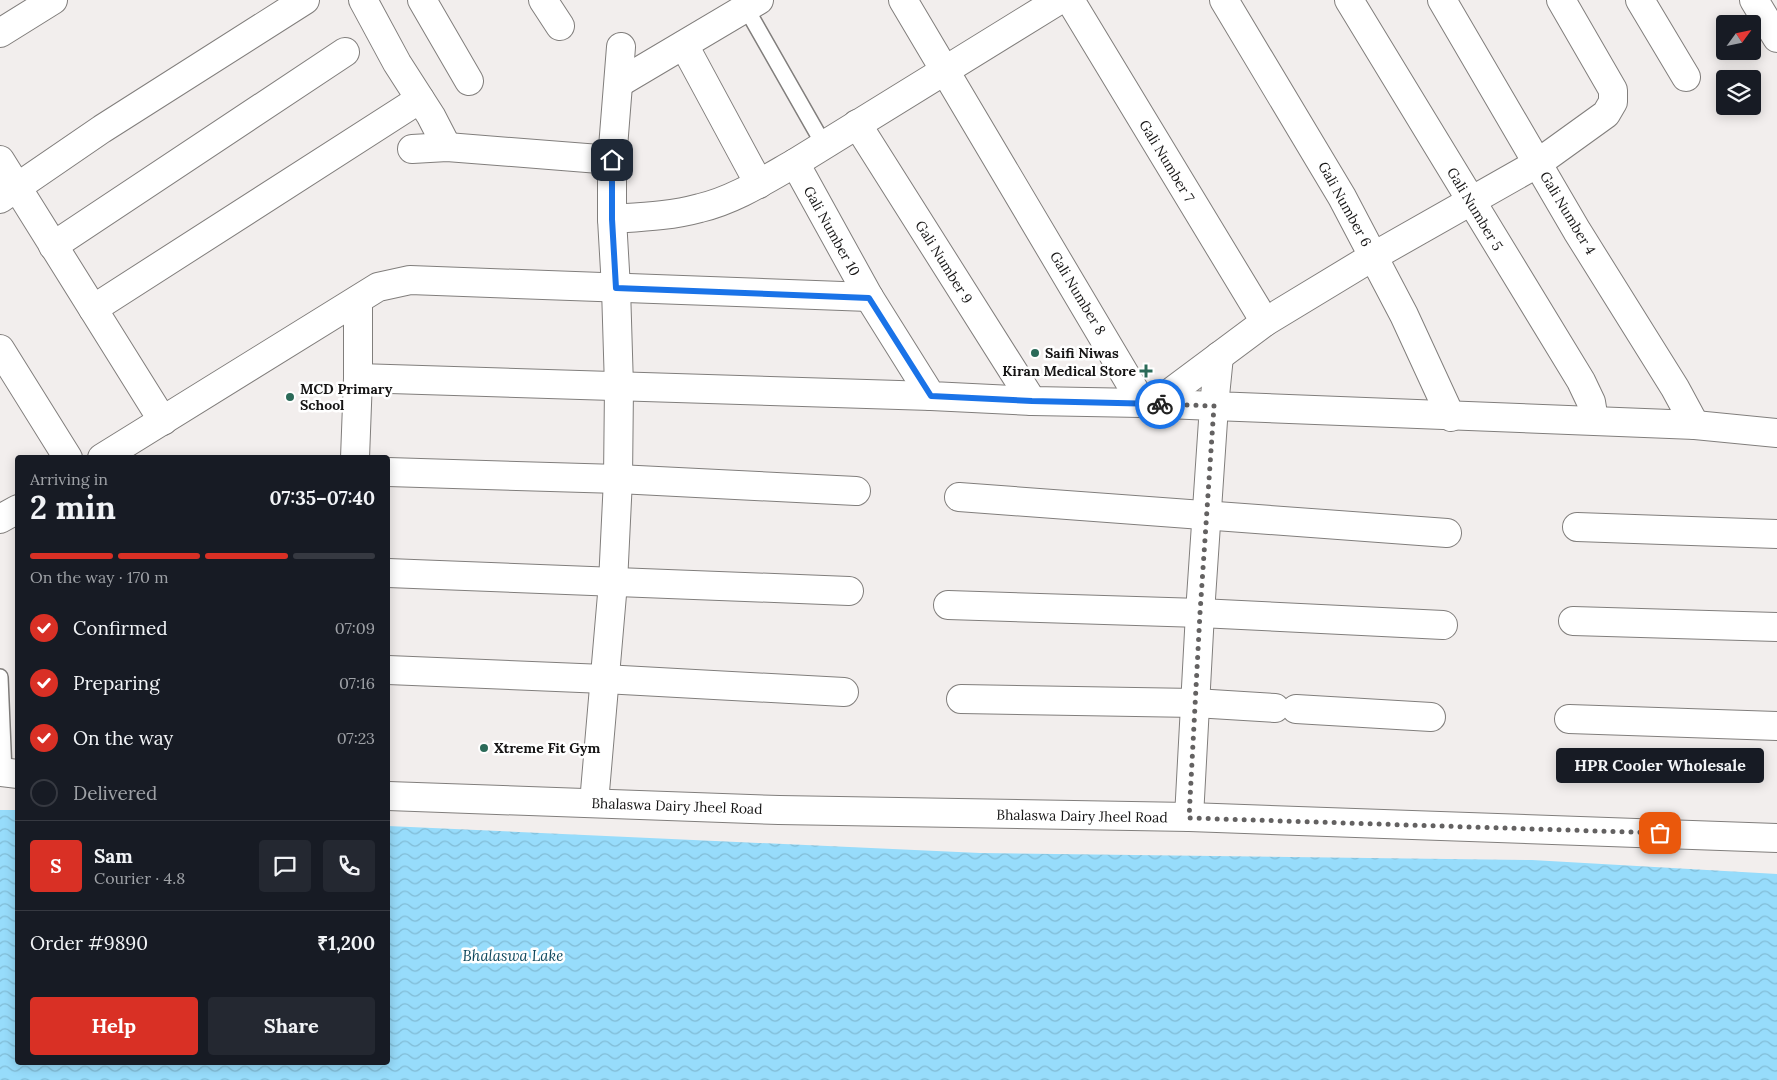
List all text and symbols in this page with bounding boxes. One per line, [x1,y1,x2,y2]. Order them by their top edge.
north arrow [1716,15,1761,60]
map controls [1716,15,1761,115]
button: layers [1716,70,1761,115]
street label: Gali Number 7 [1135,117,1199,206]
pin [591,139,633,181]
icon: home [598,146,626,174]
street label: Gali Number 6 [1314,158,1376,250]
street label: Gali Number 5 [1443,164,1507,254]
street label: Gali Number 4 [1536,168,1600,258]
street label: Gali Number 10 [800,183,864,279]
street label: Gali Number 9 [911,217,977,307]
street label: Gali Number 8 [1046,248,1110,338]
place label: Saifi Niwas [1045,344,1119,362]
marker: Saifi Niwas [1029,347,1041,359]
place label: Kiran Medical Store [1002,362,1136,380]
marker: Kiran Medical Store [1140,365,1152,377]
courier [1135,379,1185,429]
place label: MCD Primary School [300,380,393,414]
icon: bike [1146,390,1174,418]
marker: MCD Primary School [284,391,296,403]
text: Arriving in [30,469,108,489]
text: 07:35–07:40 [269,486,375,510]
text: 2 min [30,487,116,528]
text: On the way · 170 m [30,567,169,587]
icon: check [30,614,58,642]
text: Confirmed [73,616,168,640]
text: 07:09 [335,618,375,638]
icon: check [30,669,58,697]
text: Preparing [73,671,160,695]
text: 07:16 [339,673,375,693]
icon: check [30,724,58,752]
text: On the way [73,726,173,750]
text: 07:23 [337,728,375,748]
place label: Xtreme Fit Gym [494,739,600,757]
marker: Xtreme Fit Gym [478,742,490,754]
callout: HPR Cooler Wholesale [1556,748,1764,783]
text: HPR Cooler Wholesale [1574,755,1746,775]
text: Delivered [73,781,157,805]
street label: Bhalaswa Dairy Jheel Road [591,794,763,818]
street label: Bhalaswa Dairy Jheel Road [996,806,1168,826]
pin [1639,812,1681,854]
icon: bag [1646,819,1674,847]
button: chat [259,840,311,892]
button: phone [323,840,375,892]
text: Sam [94,844,133,868]
text: S [50,854,62,878]
text: Courier · 4.8 [94,868,185,888]
text: Order #9890 [30,931,148,955]
text: ₹1,200 [317,931,375,955]
water label: Bhalaswa Lake [463,946,563,965]
button: Help [30,997,198,1055]
button: Share [208,997,375,1055]

